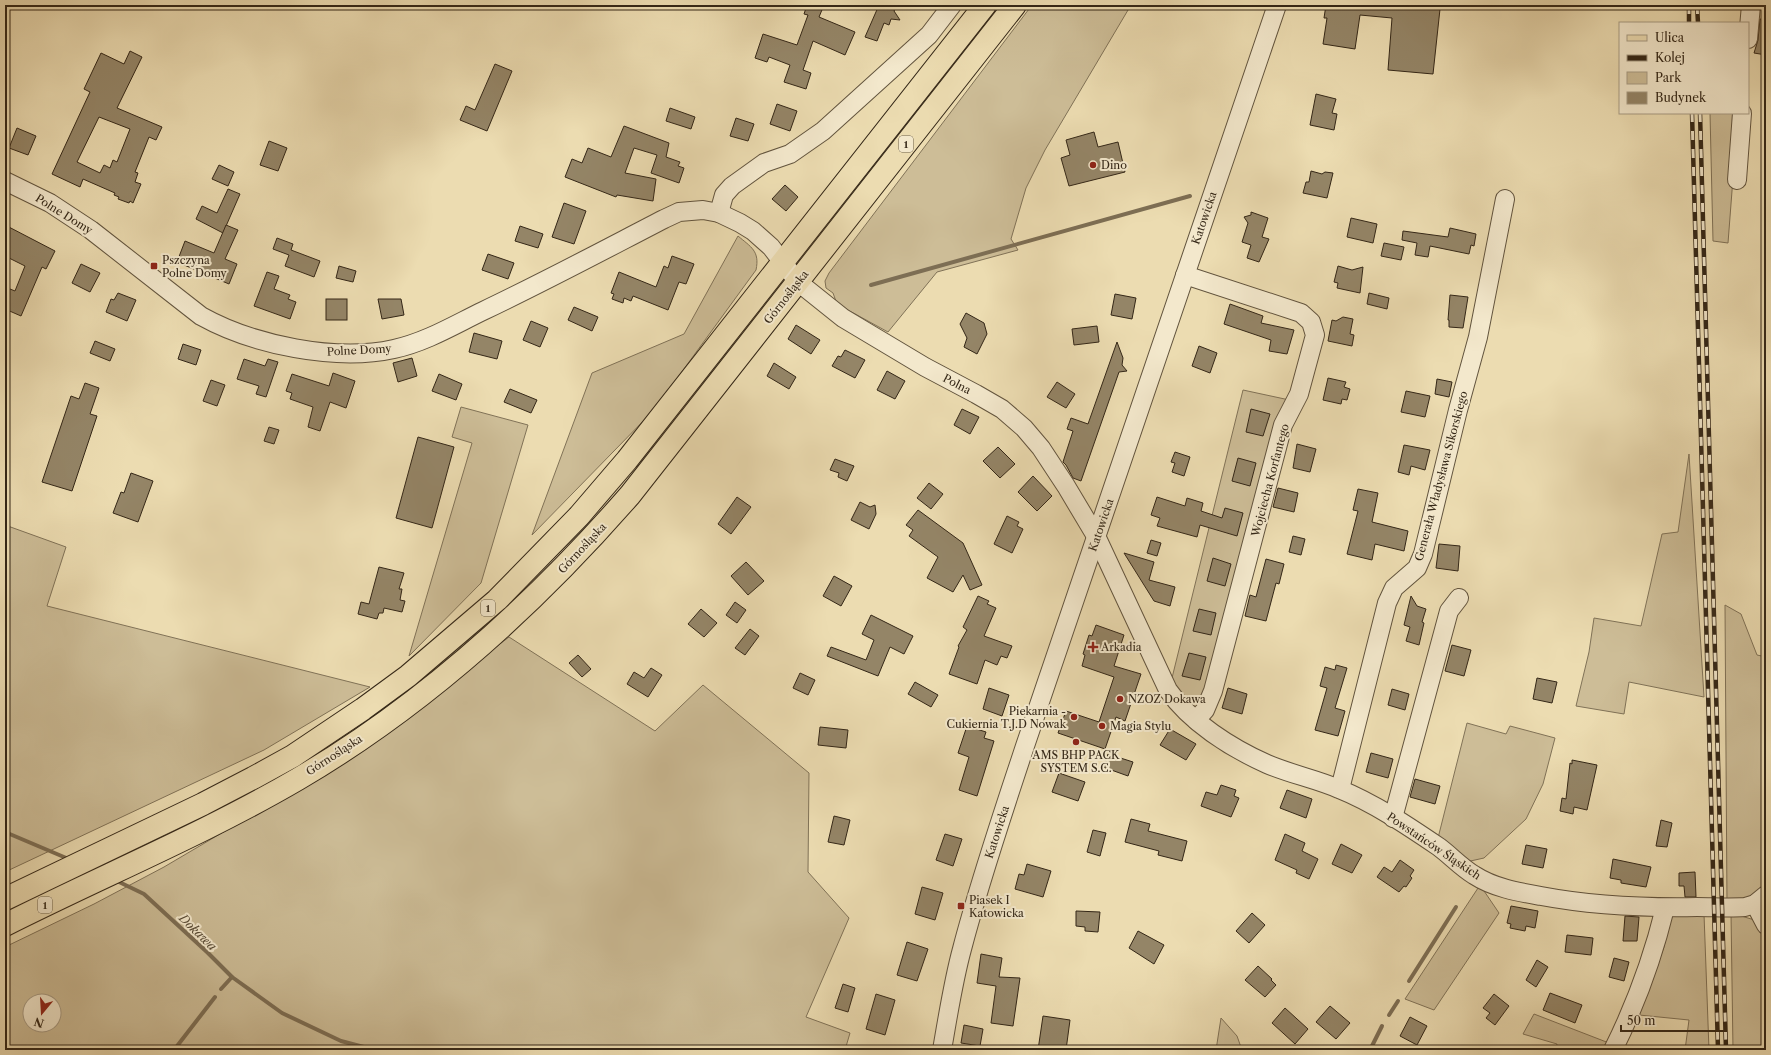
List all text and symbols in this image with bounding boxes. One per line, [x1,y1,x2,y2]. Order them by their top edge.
legend [1619,22,1749,114]
text: Ulica [1655,30,1685,45]
text: Kolej [1655,50,1685,65]
text: Park [1655,70,1682,85]
text: Budynek [1655,90,1707,105]
road number: 1 [899,136,913,152]
place label: Dino [1101,158,1127,172]
marker: Dino [1088,160,1098,170]
street label: Katowicka [1188,190,1220,246]
street label: Polne Domy [33,191,96,238]
place label: Pszczyna Polne Domy [162,253,228,280]
marker: Pszczyna Polne Domy [149,261,159,271]
street label: Górnośląska [761,267,811,327]
street label: Polne Domy [326,341,393,359]
street label: Polna [941,371,974,397]
street label: Generała Władysława Sikorskiego [1412,389,1471,563]
street label: Wojciecha Korfantego [1248,422,1292,539]
street label: Katowicka [1085,497,1117,553]
street label: Górnośląska [555,520,609,576]
road number: 1 [481,600,495,616]
place label: Arkadia [1100,640,1142,654]
marker: Arkadia [1088,642,1098,652]
place label: NZOZ Dokawa [1128,692,1206,706]
marker: NZOZ Dokawa [1115,694,1125,704]
place label: Piekarnia - Cukiernia T.J.D Nowak [947,704,1067,731]
marker: Piekarnia - Cukiernia T.J.D Nowak [1069,712,1079,722]
place label: Magia Stylu [1110,719,1171,733]
marker: Magia Stylu [1097,721,1107,731]
street label: Górnośląska [303,731,365,778]
marker: AMS BHP PACK SYSTEM S.C. [1071,737,1081,747]
place label: AMS BHP PACK SYSTEM S.C. [1031,748,1120,775]
street label: Katowicka [982,804,1012,860]
street label: Powstańców Śląskich [1384,809,1484,883]
place label: Piasek I Katowicka [969,893,1024,920]
road number: 1 [38,897,52,913]
marker: Piasek I Katowicka [956,901,966,911]
water label: Dokawa [175,910,220,954]
north arrow [22,993,62,1033]
scale bar [1621,1007,1726,1033]
text: 50 m [1627,1013,1656,1028]
text: N [32,1014,46,1031]

